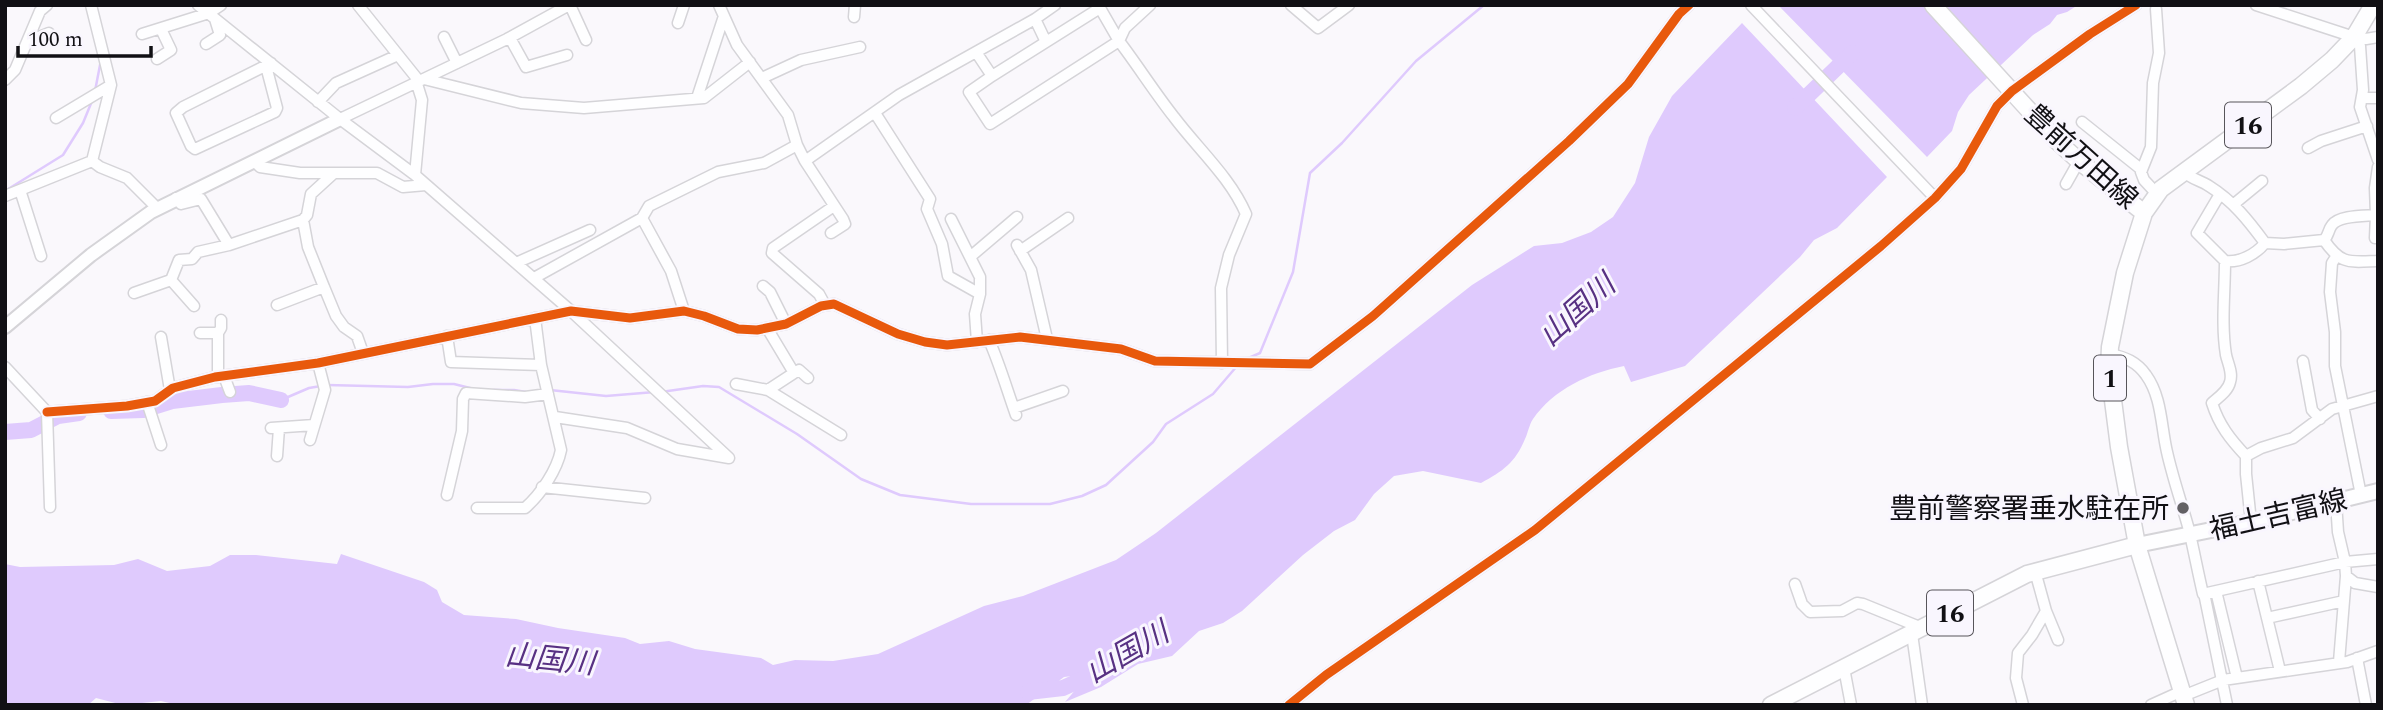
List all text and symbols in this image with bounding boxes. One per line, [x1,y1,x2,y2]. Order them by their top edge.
scale bar [18,14,150,58]
text: 100 m [28,24,83,56]
street label: 豊前万田線 [2015,94,2147,220]
road number: 16 [2225,102,2271,148]
water label: 山国川 [1529,262,1629,358]
road number: 1 [2094,356,2126,400]
street label: 福土吉富線 [2205,479,2351,552]
place label: 豊前警察署垂水駐在所 [1889,488,2169,531]
marker: 豊前警察署垂水駐在所 [2175,500,2191,516]
road number: 16 [1927,590,1973,636]
water label: 山国川 [1077,609,1181,695]
water label: 山国川 [503,632,600,688]

